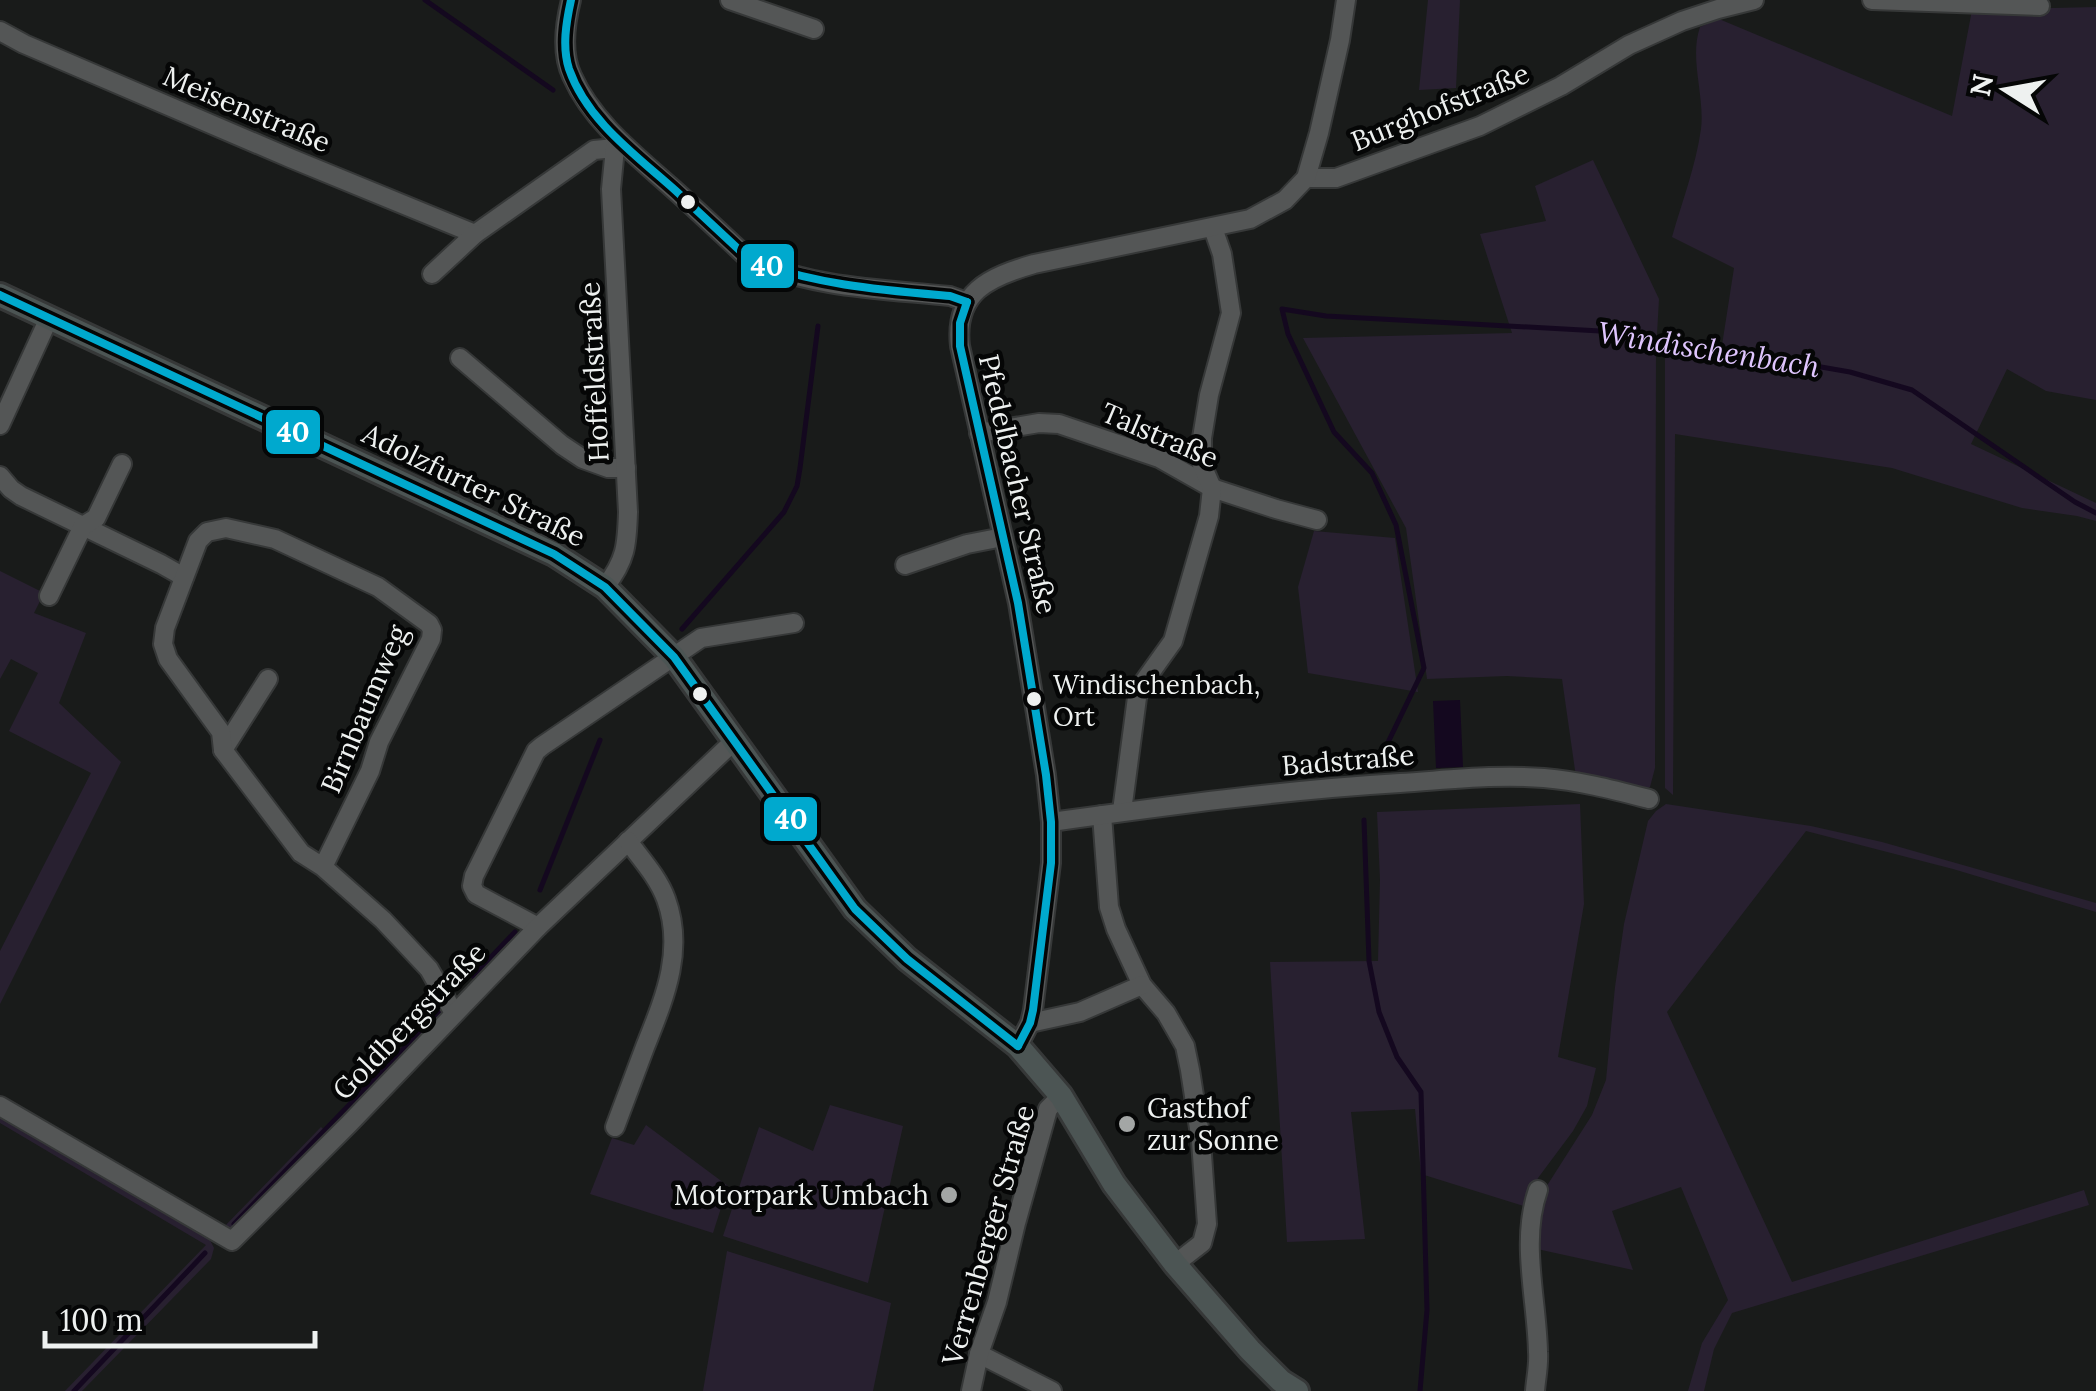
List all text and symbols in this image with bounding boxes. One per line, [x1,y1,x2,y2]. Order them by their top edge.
north arrow [1956,40,2056,140]
street label: Burghofstraße [1346,55,1534,159]
street label: Meisenstraße [158,58,336,160]
text: N [1962,71,2001,99]
unlabelled marker [678,192,698,212]
line badge: 40 [739,242,796,290]
text: 40 [750,248,784,284]
street label: Hoffeldstraße [571,281,617,463]
water label: Windischenbach [1595,313,1823,385]
street label: Pfedelbacher Straße [971,351,1065,617]
street label: Talstraße [1096,394,1224,476]
line badge: 40 [264,408,322,456]
text: 40 [276,414,310,450]
street label: Adolzfurter Straße [356,415,591,555]
street label: Birnbaumweg [312,619,416,798]
place label: Windischenbach, Ort [1053,668,1260,733]
unlabelled marker [690,684,710,704]
marker: Windischenbach, Ort [1024,689,1044,709]
street label: Badstraße [1280,736,1416,784]
line badge: 40 [762,795,819,843]
text: 40 [774,801,808,837]
street label: Goldbergstraße [325,935,493,1107]
place label: Gasthof zur Sonne [1147,1090,1279,1158]
street label: Verrenberger Straße [933,1101,1042,1370]
marker: Gasthof zur Sonne [1116,1113,1138,1135]
place label: Motorpark Umbach [674,1177,929,1213]
marker: Motorpark Umbach [938,1184,960,1206]
scale bar [45,1286,315,1348]
text: 100 m [60,1301,143,1339]

